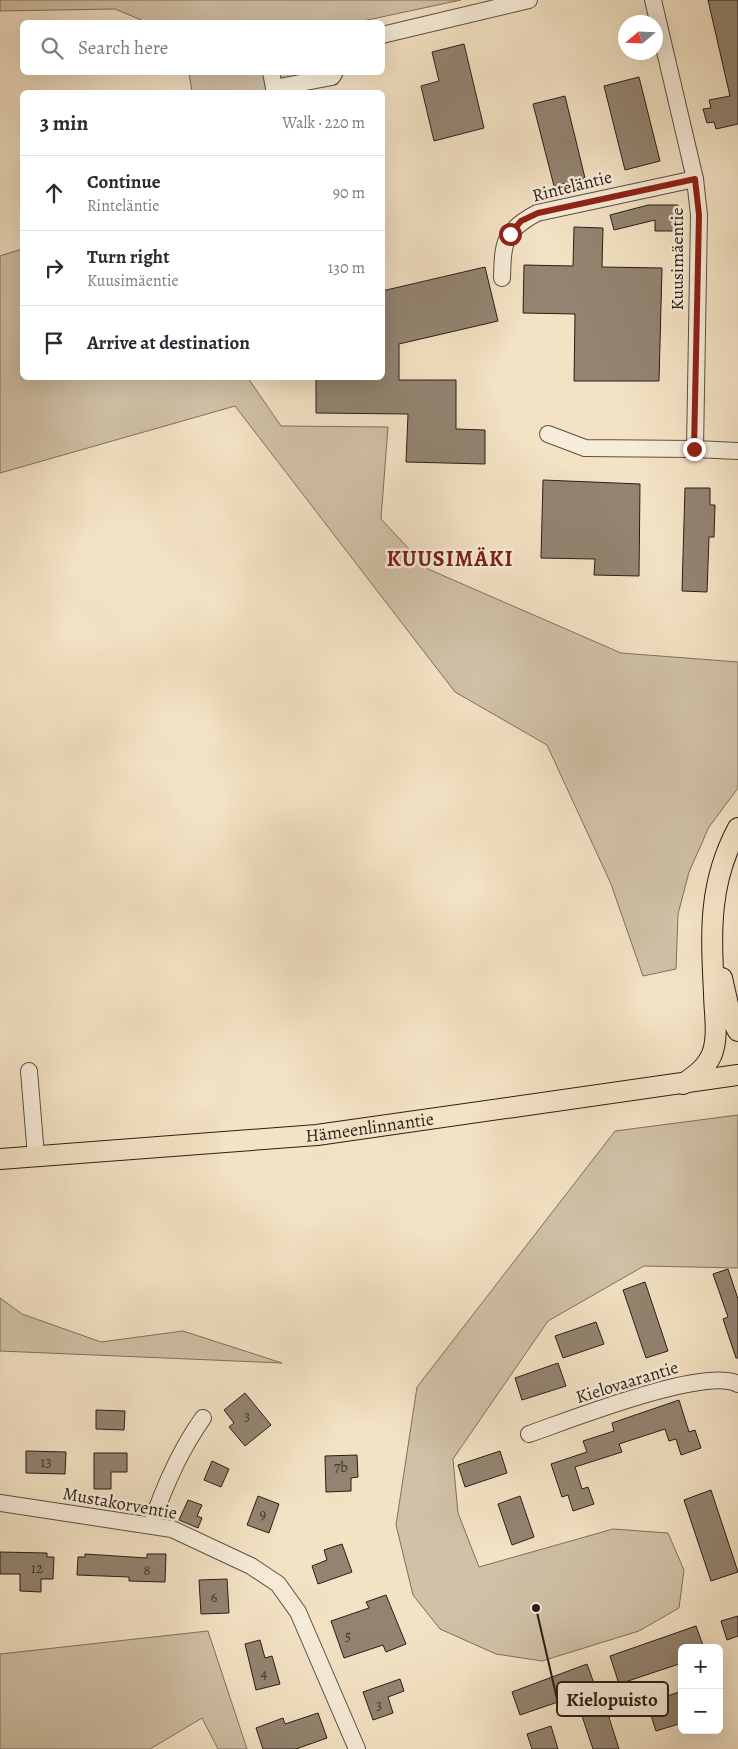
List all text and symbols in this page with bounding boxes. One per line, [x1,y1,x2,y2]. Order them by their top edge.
north arrow [618,15,663,60]
search box [20,20,385,75]
icon: search [38,34,66,62]
text: Search here [78,35,168,61]
text: 3 min [40,109,88,137]
text: Walk · 220 m [282,112,365,134]
street label: Rinteläntie [530,164,614,208]
text: Continue [87,169,161,195]
icon: ahead [40,179,68,207]
text: 90 m [333,182,365,204]
text: Rinteläntie [87,195,159,217]
street label: Kuusimäentie [665,207,689,311]
route start [499,223,522,246]
text: Turn right [87,244,169,270]
icon: right [40,254,68,282]
text: 130 m [328,257,365,279]
text: Kuusimäentie [87,270,179,292]
icon: arrive [40,329,68,357]
text: Arrive at destination [87,330,250,356]
route end [683,438,706,461]
district label: KUUSIMÄKI [387,544,514,574]
street label: Hämeenlinnantie [305,1107,435,1148]
street label: Kielovaarantie [573,1355,681,1409]
house number: 3 [244,1406,250,1426]
house number: 13 [40,1452,52,1472]
house number: 7b [334,1457,348,1477]
street label: Mustakorventie [61,1481,179,1525]
house number: 9 [260,1504,267,1524]
house number: 12 [31,1558,43,1578]
house number: 8 [143,1560,151,1580]
house number: 6 [211,1587,218,1607]
house number: 5 [345,1626,351,1646]
map controls [678,1644,723,1734]
button: + [678,1644,723,1689]
house number: 4 [261,1663,268,1683]
callout: Kielopuisto [557,1682,668,1716]
text: Kielopuisto [566,1687,658,1713]
button: − [678,1689,723,1734]
house number: 3 [376,1695,382,1715]

